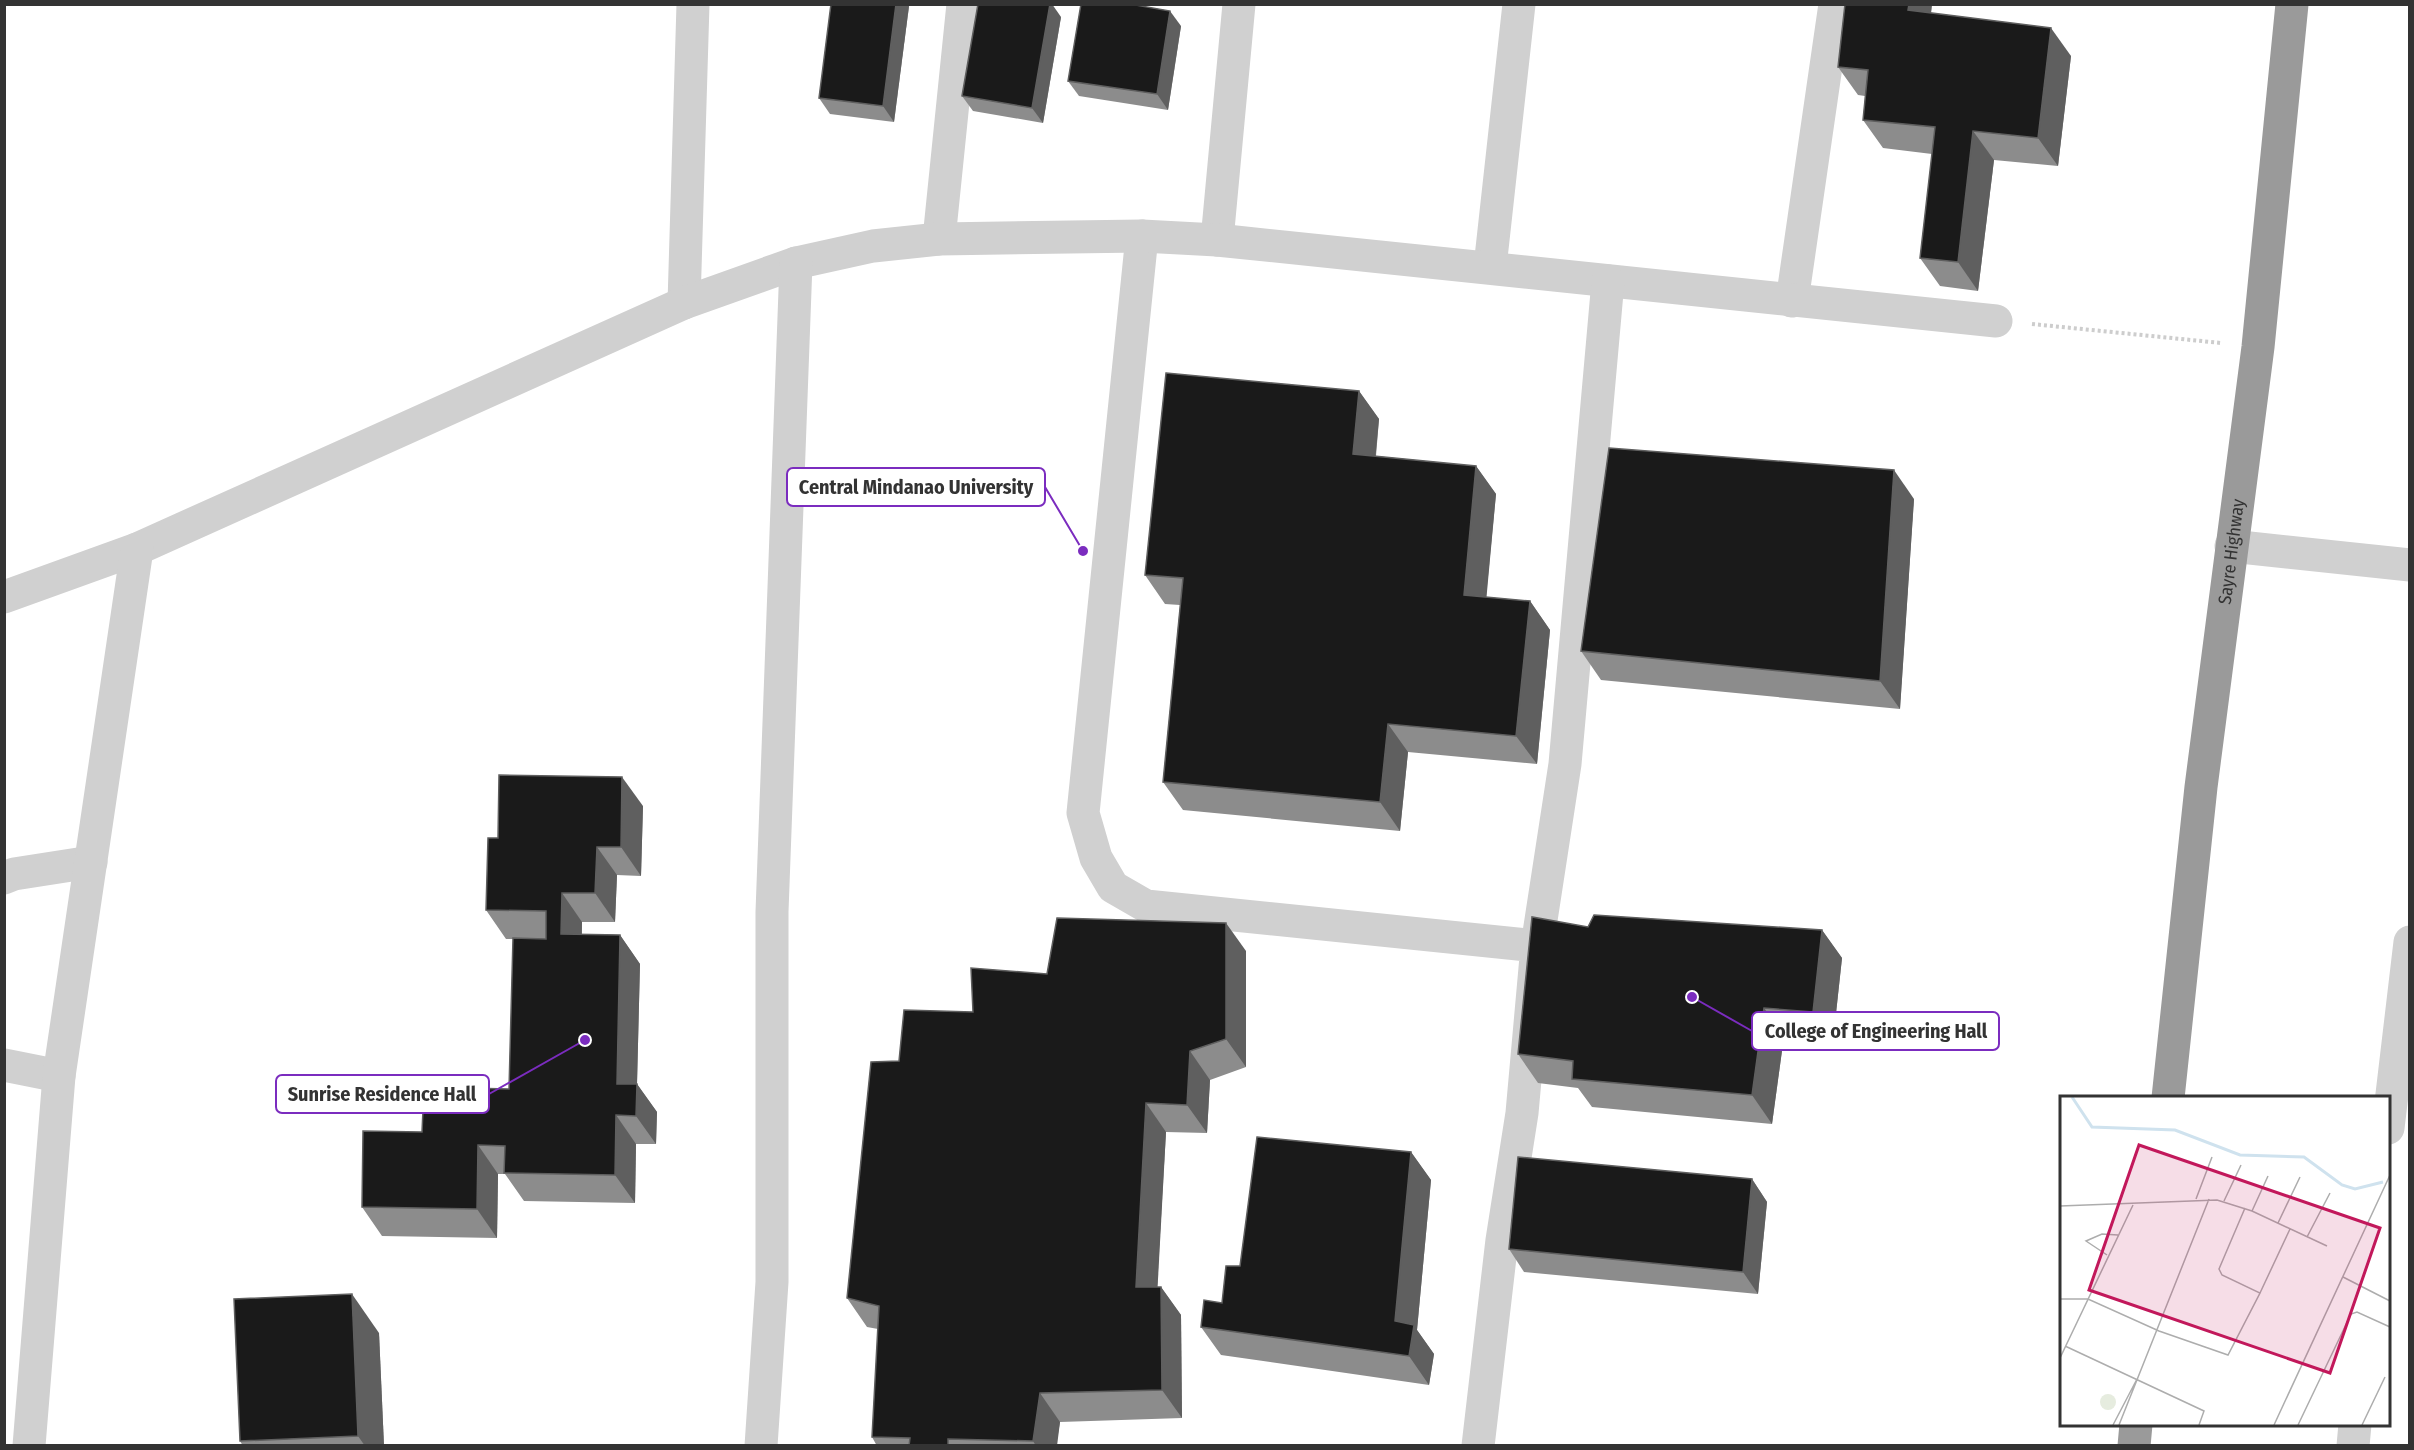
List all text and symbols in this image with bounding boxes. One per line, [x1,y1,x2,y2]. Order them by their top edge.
callout: Central Mindanao University [787,468,1045,506]
text: Central Mindanao University [799,475,1034,499]
street label: Sayre Highway [2214,498,2249,606]
callout: College of Engineering Hall [1752,1012,1999,1050]
text: College of Engineering Hall [1765,1019,1988,1043]
callout: Sunrise Residence Hall [276,1075,489,1113]
text: Sunrise Residence Hall [288,1082,477,1106]
inset map [2060,1096,2390,1426]

